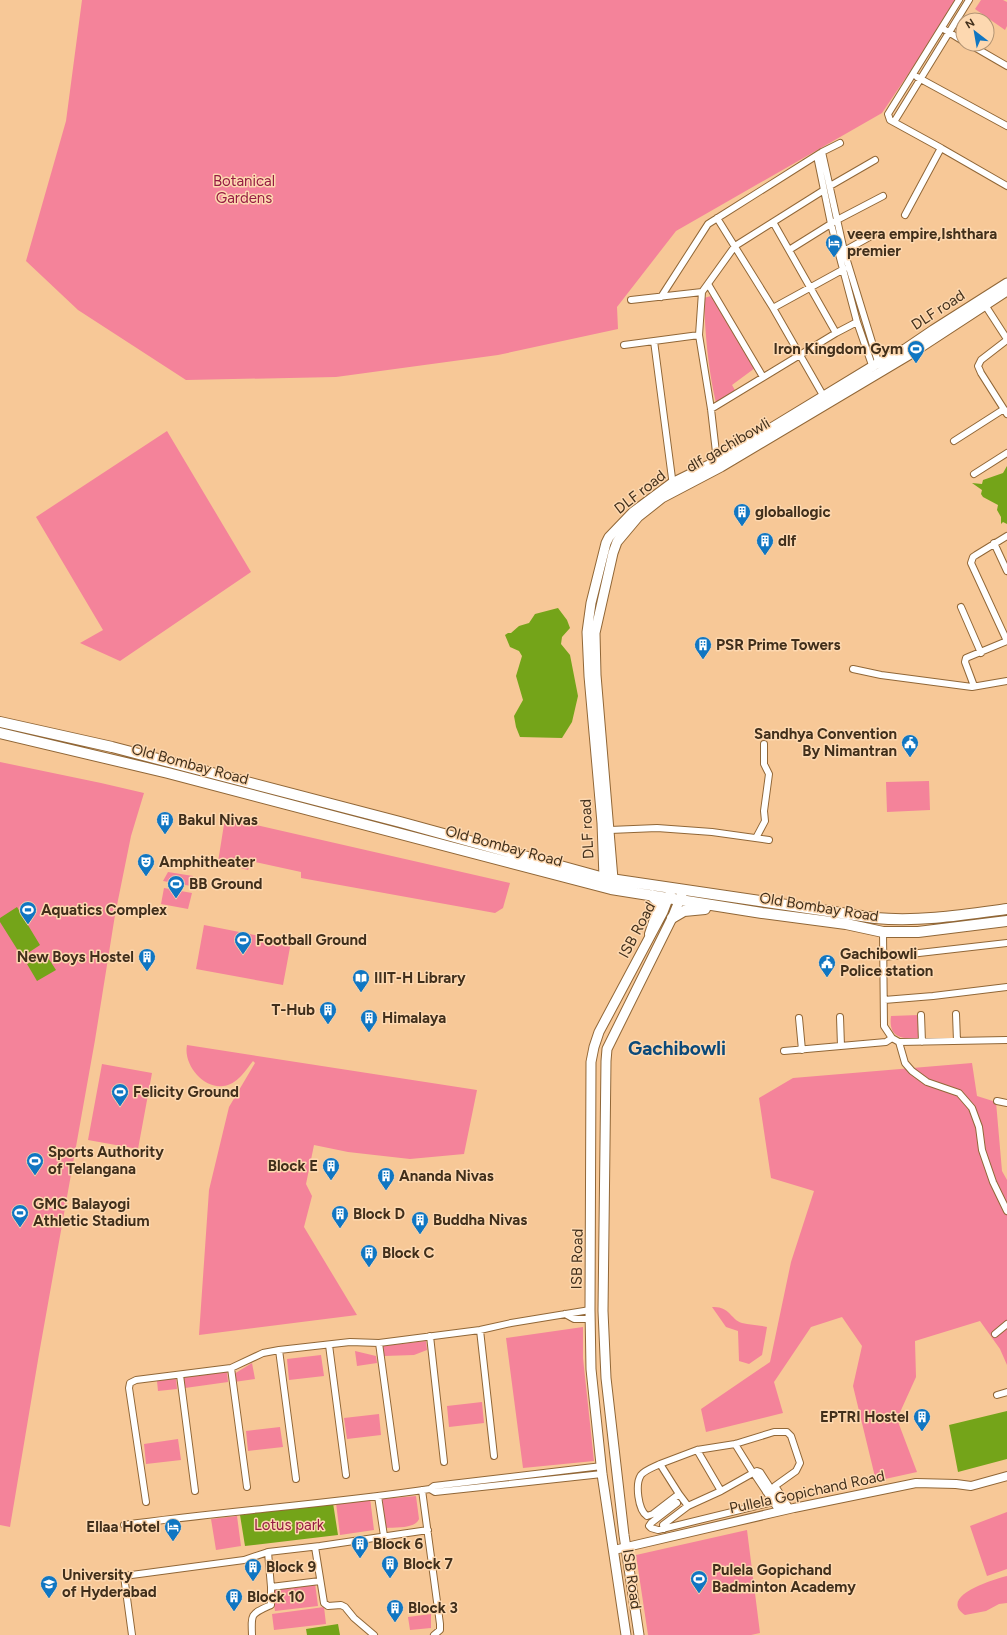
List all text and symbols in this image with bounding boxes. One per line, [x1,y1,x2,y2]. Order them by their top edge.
north arrow [955,12,995,52]
text: N [963,16,977,32]
park label: Botanical Gardens [213,172,275,207]
place label: veera empire,Ishthara premier [847,225,997,260]
hotel icon: veera empire,Ishthara premier [824,233,844,258]
street label: DLF road [908,286,968,334]
sports icon: Iron Kingdom Gym [906,339,926,364]
place label: Iron Kingdom Gym [774,340,903,358]
street label: dlf gachibowli [683,414,773,476]
street label: DLF road [611,466,669,518]
building icon: globallogic [732,502,752,527]
place label: globallogic [755,503,831,521]
building icon: dlf [755,531,775,556]
place label: dlf [778,532,797,550]
building icon: PSR Prime Towers [693,635,713,660]
place label: PSR Prime Towers [716,636,840,654]
place label: Sandhya Convention By Nimantran [754,725,897,760]
public building icon: Sandhya Convention By Nimantran [900,733,920,758]
street label: Old Bombay Road [129,740,251,788]
street label: DLF road [576,798,598,860]
building icon: Bakul Nivas [155,810,175,835]
place label: Bakul Nivas [178,811,258,829]
street label: Old Bombay Road [443,822,565,870]
theatre icon: Amphitheater [136,852,156,877]
place label: Amphitheater [159,853,255,871]
sports icon: BB Ground [166,874,186,899]
place label: BB Ground [189,875,263,893]
street label: Old Bombay Road [758,889,880,925]
street label: ISB Road [615,899,659,961]
sports icon: Aquatics Complex [18,900,38,925]
place label: Aquatics Complex [41,901,167,919]
sports icon: Football Ground [233,930,253,955]
place label: Football Ground [256,931,367,949]
place label: Gachibowli Police station [840,945,933,980]
building icon: New Boys Hostel [137,947,157,972]
place label: New Boys Hostel [17,948,134,966]
public building icon: Gachibowli Police station [817,953,837,978]
library icon: IIIT-H Library [351,968,371,993]
place label: IIIT-H Library [374,969,466,987]
building icon: T-Hub [318,1000,338,1025]
place label: T-Hub [271,1001,315,1019]
building icon: Himalaya [359,1008,379,1033]
place label: Himalaya [382,1009,446,1027]
district label: Gachibowli [628,1037,726,1060]
sports icon: Felicity Ground [110,1082,130,1107]
place label: Felicity Ground [133,1083,239,1101]
place label: Sports Authority of Telangana [48,1143,164,1178]
sports icon: Sports Authority of Telangana [25,1151,45,1176]
building icon: Block E [321,1156,341,1181]
place label: Block E [268,1157,318,1175]
building icon: Ananda Nivas [376,1166,396,1191]
place label: Ananda Nivas [399,1167,494,1185]
place label: GMC Balayogi Athletic Stadium [33,1195,149,1230]
sports icon: GMC Balayogi Athletic Stadium [10,1203,30,1228]
building icon: Block D [330,1204,350,1229]
place label: Block D [353,1205,405,1223]
building icon: Buddha Nivas [410,1210,430,1235]
place label: Buddha Nivas [433,1211,527,1229]
street label: ISB Road [567,1229,587,1289]
building icon: Block C [359,1243,379,1268]
place label: Block C [382,1244,434,1262]
building icon: EPTRI Hostel [912,1407,932,1432]
place label: EPTRI Hostel [820,1408,909,1426]
street label: Pullela Gopichand Road [728,1467,886,1517]
park label: Lotus park [254,1516,325,1534]
hotel icon: Ellaa Hotel [163,1517,183,1542]
place label: Ellaa Hotel [86,1518,160,1536]
building icon: Block 6 [350,1534,370,1559]
place label: Block 6 [373,1535,423,1553]
street label: ISB Road [619,1548,645,1610]
building icon: Block 7 [380,1554,400,1579]
place label: Block 7 [403,1555,453,1573]
building icon: Block 9 [243,1557,263,1582]
place label: Block 9 [266,1558,316,1576]
place label: Pulela Gopichand Badminton Academy [712,1561,856,1596]
place label: University of Hyderabad [62,1566,157,1601]
sports icon: Pulela Gopichand Badminton Academy [689,1569,709,1594]
school or university icon: University of Hyderabad [39,1574,59,1599]
building icon: Block 10 [224,1587,244,1612]
place label: Block 10 [247,1588,305,1606]
building icon: Block 3 [385,1598,405,1623]
place label: Block 3 [408,1599,458,1617]

